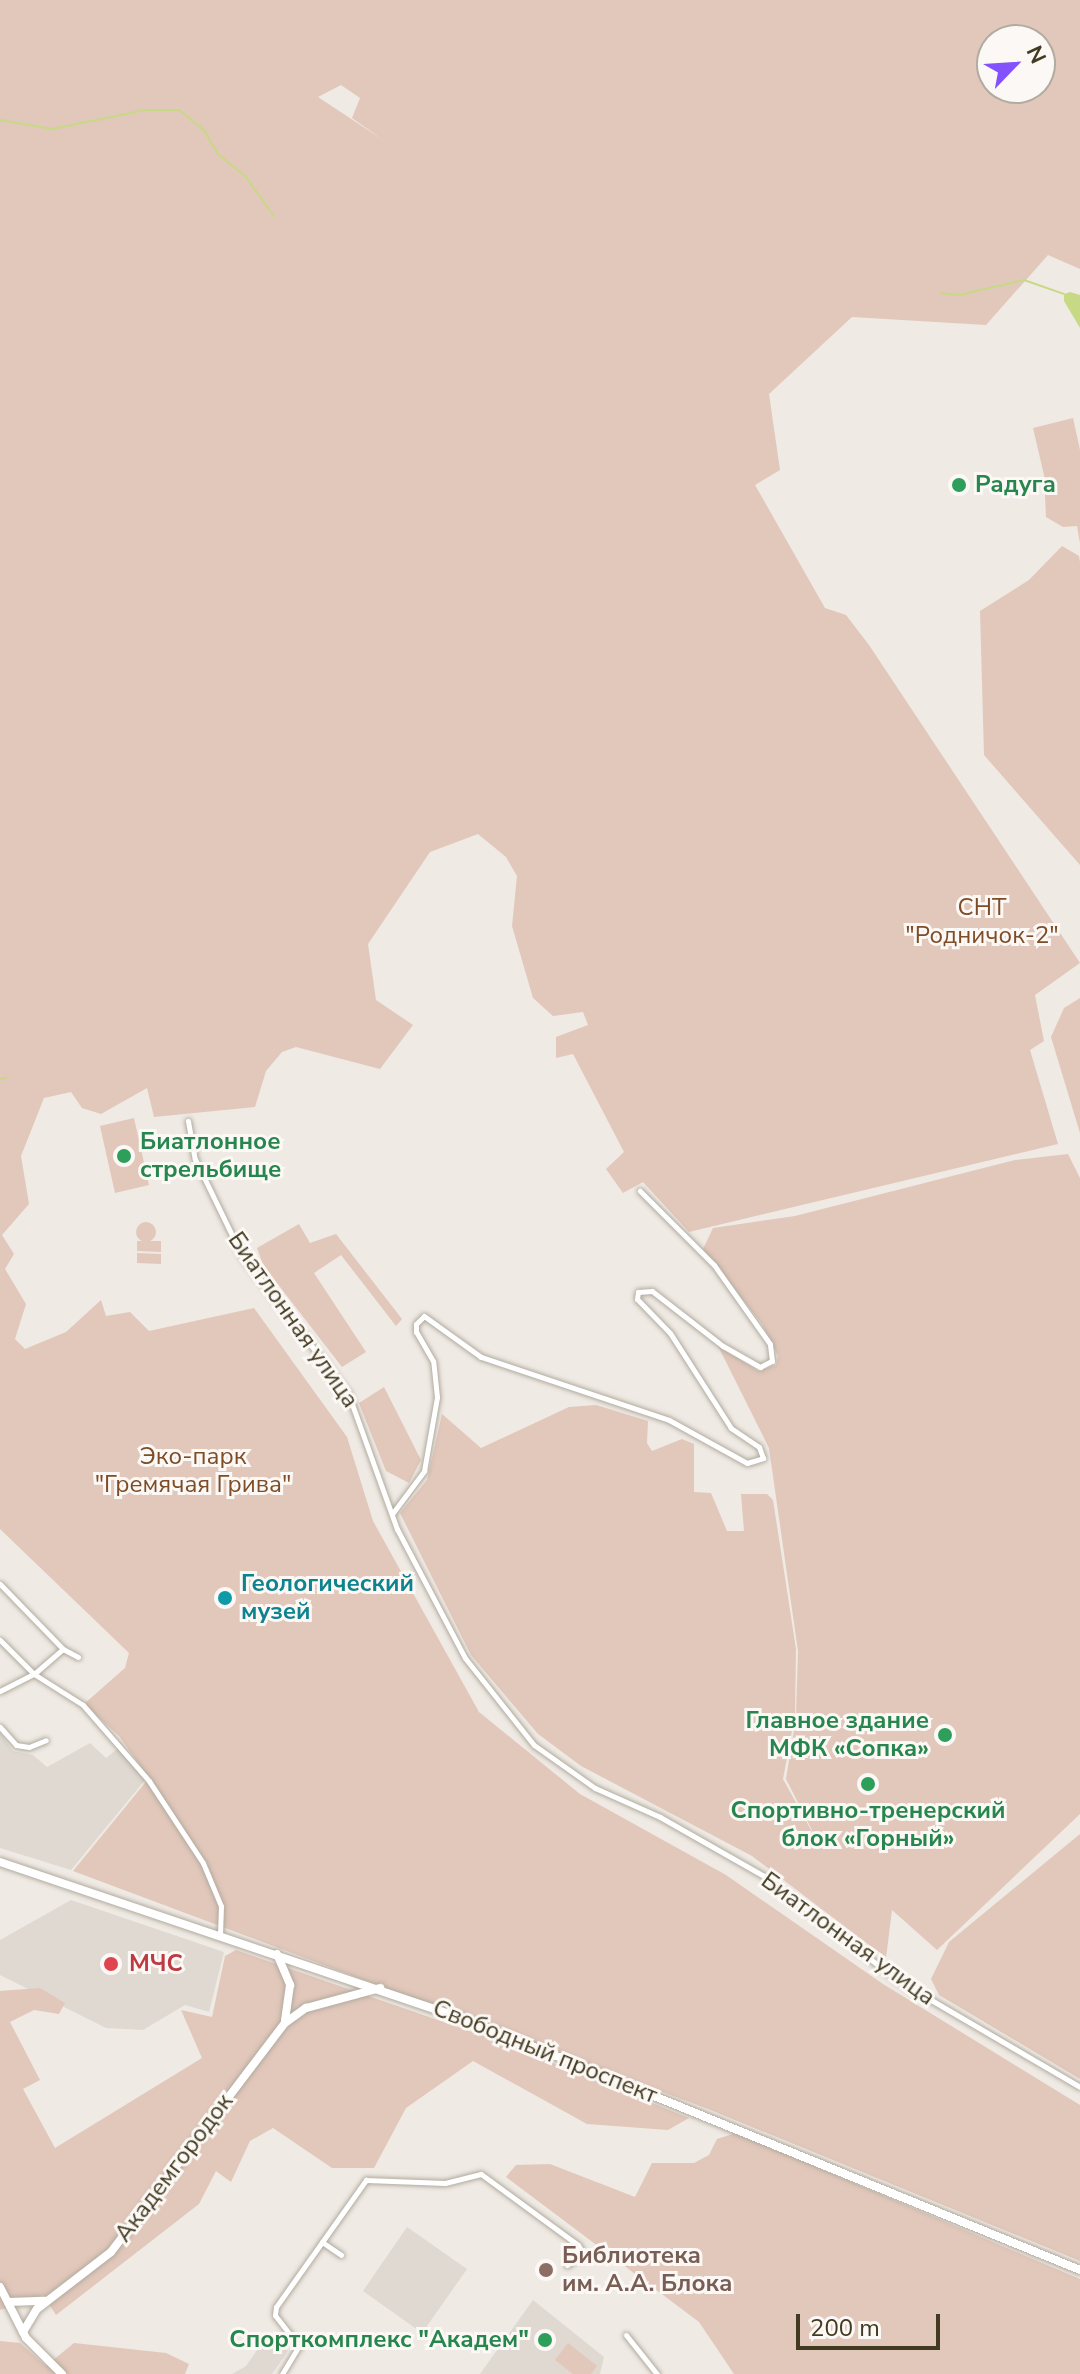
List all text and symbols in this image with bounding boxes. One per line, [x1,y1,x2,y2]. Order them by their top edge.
north arrow [976,24,1056,104]
text: N [1019,41,1053,69]
place label: Радуга [975,471,1056,499]
marker: Радуга [950,476,968,494]
park label: СНТ "Родничок-2" [905,894,1059,950]
place label: Биатлонное стрельбище [140,1128,281,1184]
marker: Биатлонное стрельбище [115,1147,133,1165]
street label: Биатлонная улица [222,1227,364,1413]
park label: Эко-парк "Гремячая Грива" [95,1443,291,1499]
place label: Геологический музей [241,1570,414,1626]
marker: Геологический музей [216,1589,234,1607]
place label: Главное здание МФК «Сопка» [745,1707,929,1763]
marker: Главное здание МФК «Сопка» [936,1726,954,1744]
marker: Спортивно-тренерский блок «Горный» [859,1775,877,1793]
place label: Спортивно-тренерский блок «Горный» [731,1797,1005,1853]
street label: Биатлонная улица [755,1866,941,2012]
place label: МЧС [129,1950,183,1978]
marker: МЧС [100,1953,122,1975]
street label: Свободный проспект [429,1994,661,2110]
street label: Академгородок [109,2088,239,2248]
place label: Библиотека им. А.А. Блока [562,2242,732,2298]
marker: Библиотека им. А.А. Блока [537,2261,555,2279]
scale bar [800,2298,944,2348]
text: 200 m [810,2312,880,2344]
place label: Спорткомплекс "Академ" [229,2326,529,2354]
marker: Спорткомплекс "Академ" [536,2331,554,2349]

